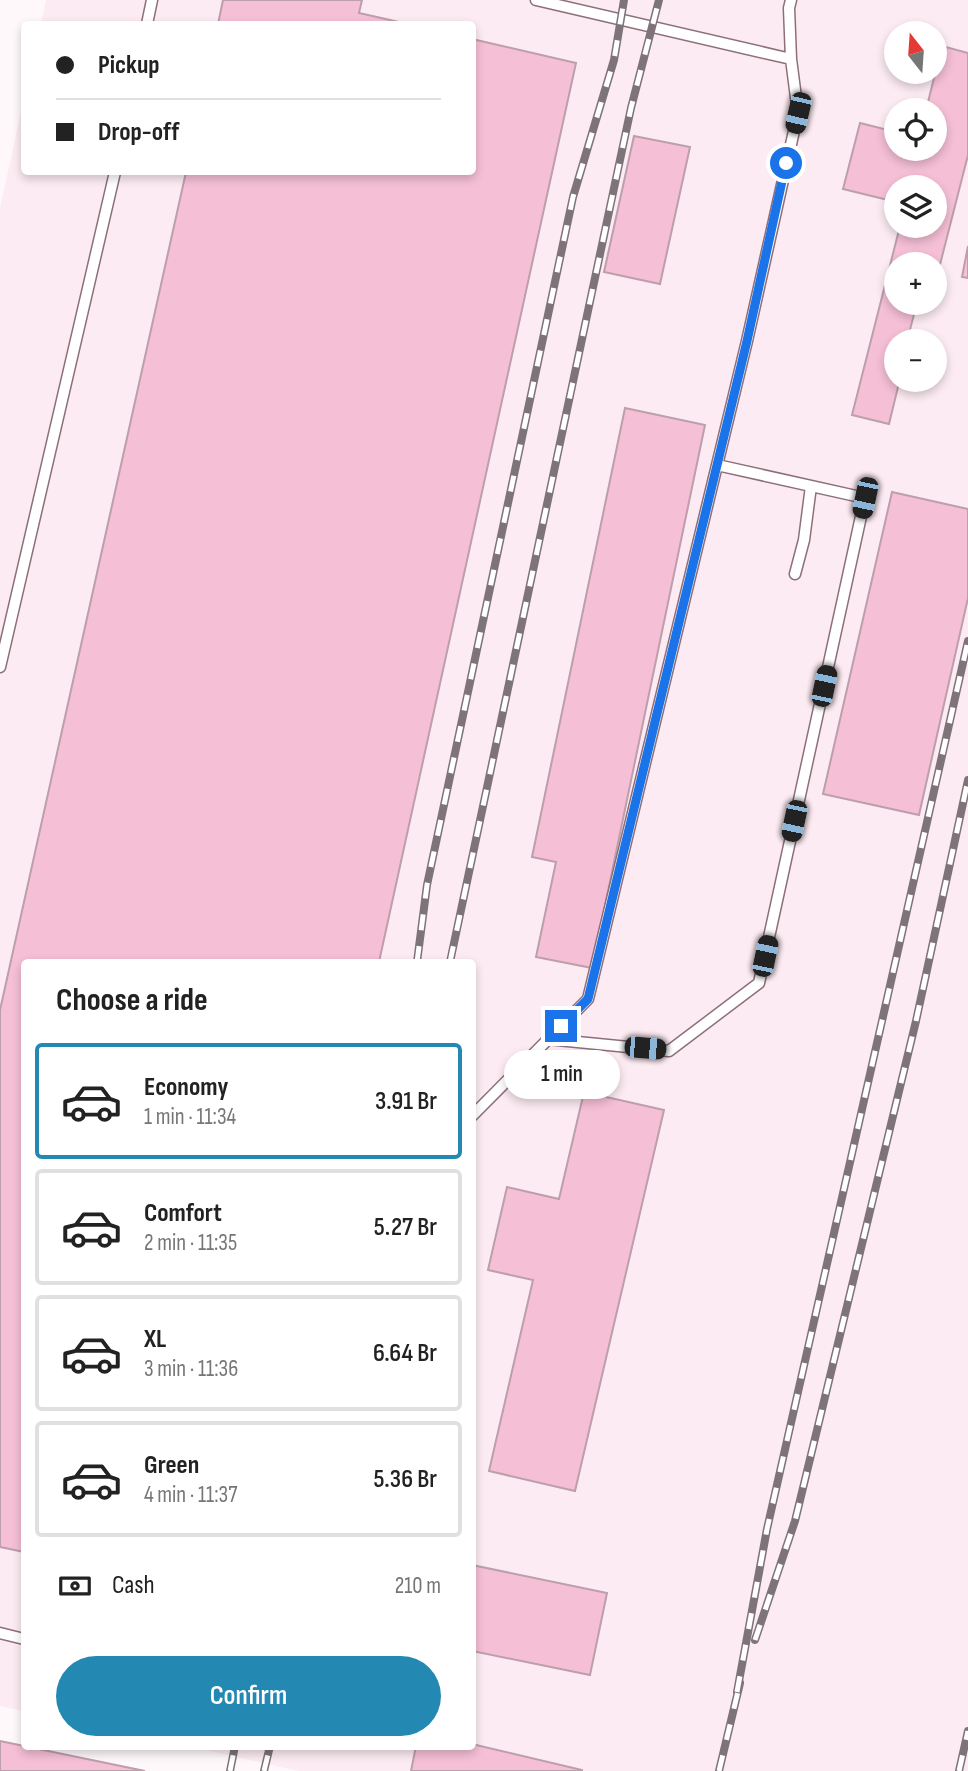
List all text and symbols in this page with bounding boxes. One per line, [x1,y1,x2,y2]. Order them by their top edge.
north arrow [884,21,947,84]
map controls [884,21,947,392]
text: Pickup [98,50,160,81]
car [784,90,813,136]
button: locate [884,98,947,161]
text: Drop-off [98,117,179,148]
route start [770,147,802,179]
button: layers [884,175,947,238]
button: + [884,252,947,315]
button: − [884,329,947,392]
car [851,475,880,521]
car [810,663,839,709]
car [780,798,809,844]
car [751,933,780,979]
text: Choose a ride [56,981,208,1020]
route end [545,1010,577,1042]
car [624,1036,667,1060]
callout: 1 min [503,1050,619,1100]
text: 1 min [541,1060,583,1088]
icon: car [60,1070,123,1133]
text: Economy [144,1072,228,1103]
text: 3.91 Br [375,1086,437,1117]
text: 1 min · 11:34 [144,1103,236,1131]
icon: car [60,1196,123,1259]
text: Comfort [144,1198,222,1229]
text: 5.27 Br [374,1212,437,1243]
text: 2 min · 11:35 [144,1229,237,1257]
icon: car [60,1322,123,1385]
text: XL [144,1324,166,1355]
text: 6.64 Br [373,1338,437,1369]
text: 3 min · 11:36 [144,1355,238,1383]
icon: car [60,1448,123,1511]
text: Green [144,1450,199,1481]
text: 5.36 Br [373,1464,437,1495]
text: 4 min · 11:37 [144,1481,237,1509]
icon: cash [56,1567,94,1605]
text: Cash [112,1570,155,1601]
text: 210 m [395,1572,441,1600]
button: Confirm [56,1656,441,1736]

